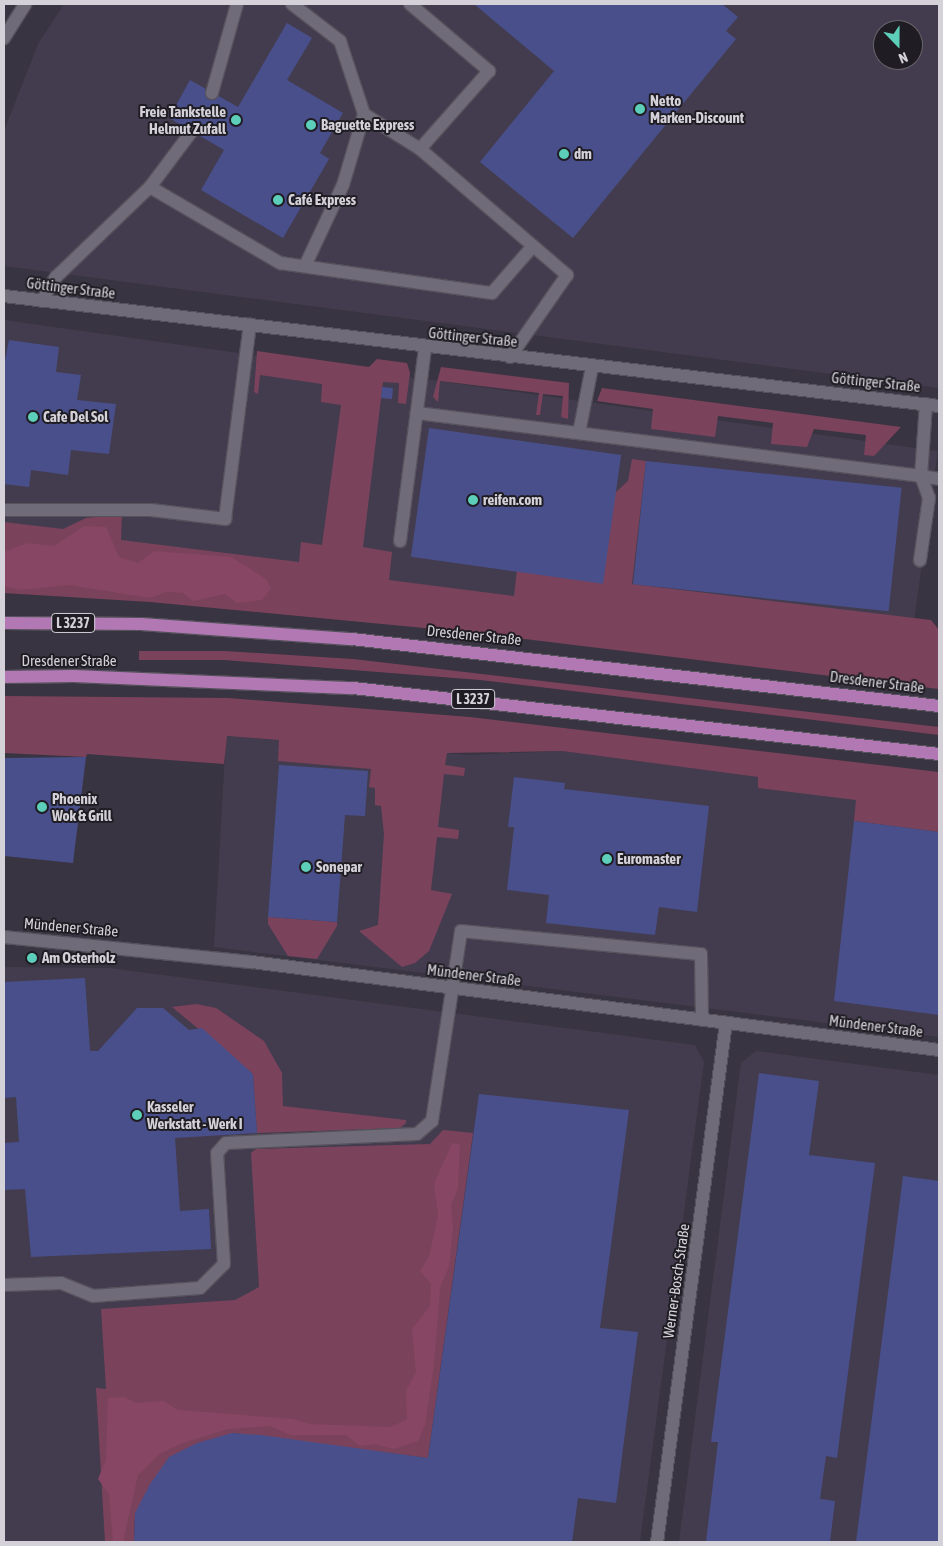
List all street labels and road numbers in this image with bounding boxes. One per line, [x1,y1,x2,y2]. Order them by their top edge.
street label: Göttinger Straße [26,274,116,302]
street label: Göttinger Straße [428,323,518,351]
street label: Göttinger Straße [831,368,921,396]
road number: L 3237 [50,612,96,634]
street label: Dresdener Straße [426,621,522,649]
street label: Dresdener Straße [22,652,116,670]
street label: Dresdener Straße [829,667,925,697]
road number: L 3237 [450,688,496,711]
street label: Mündener Straße [23,914,119,940]
street label: Mündener Straße [426,960,522,990]
street label: Mündener Straße [828,1011,924,1041]
street label: Werner-Bosch-Straße [659,1223,693,1339]

